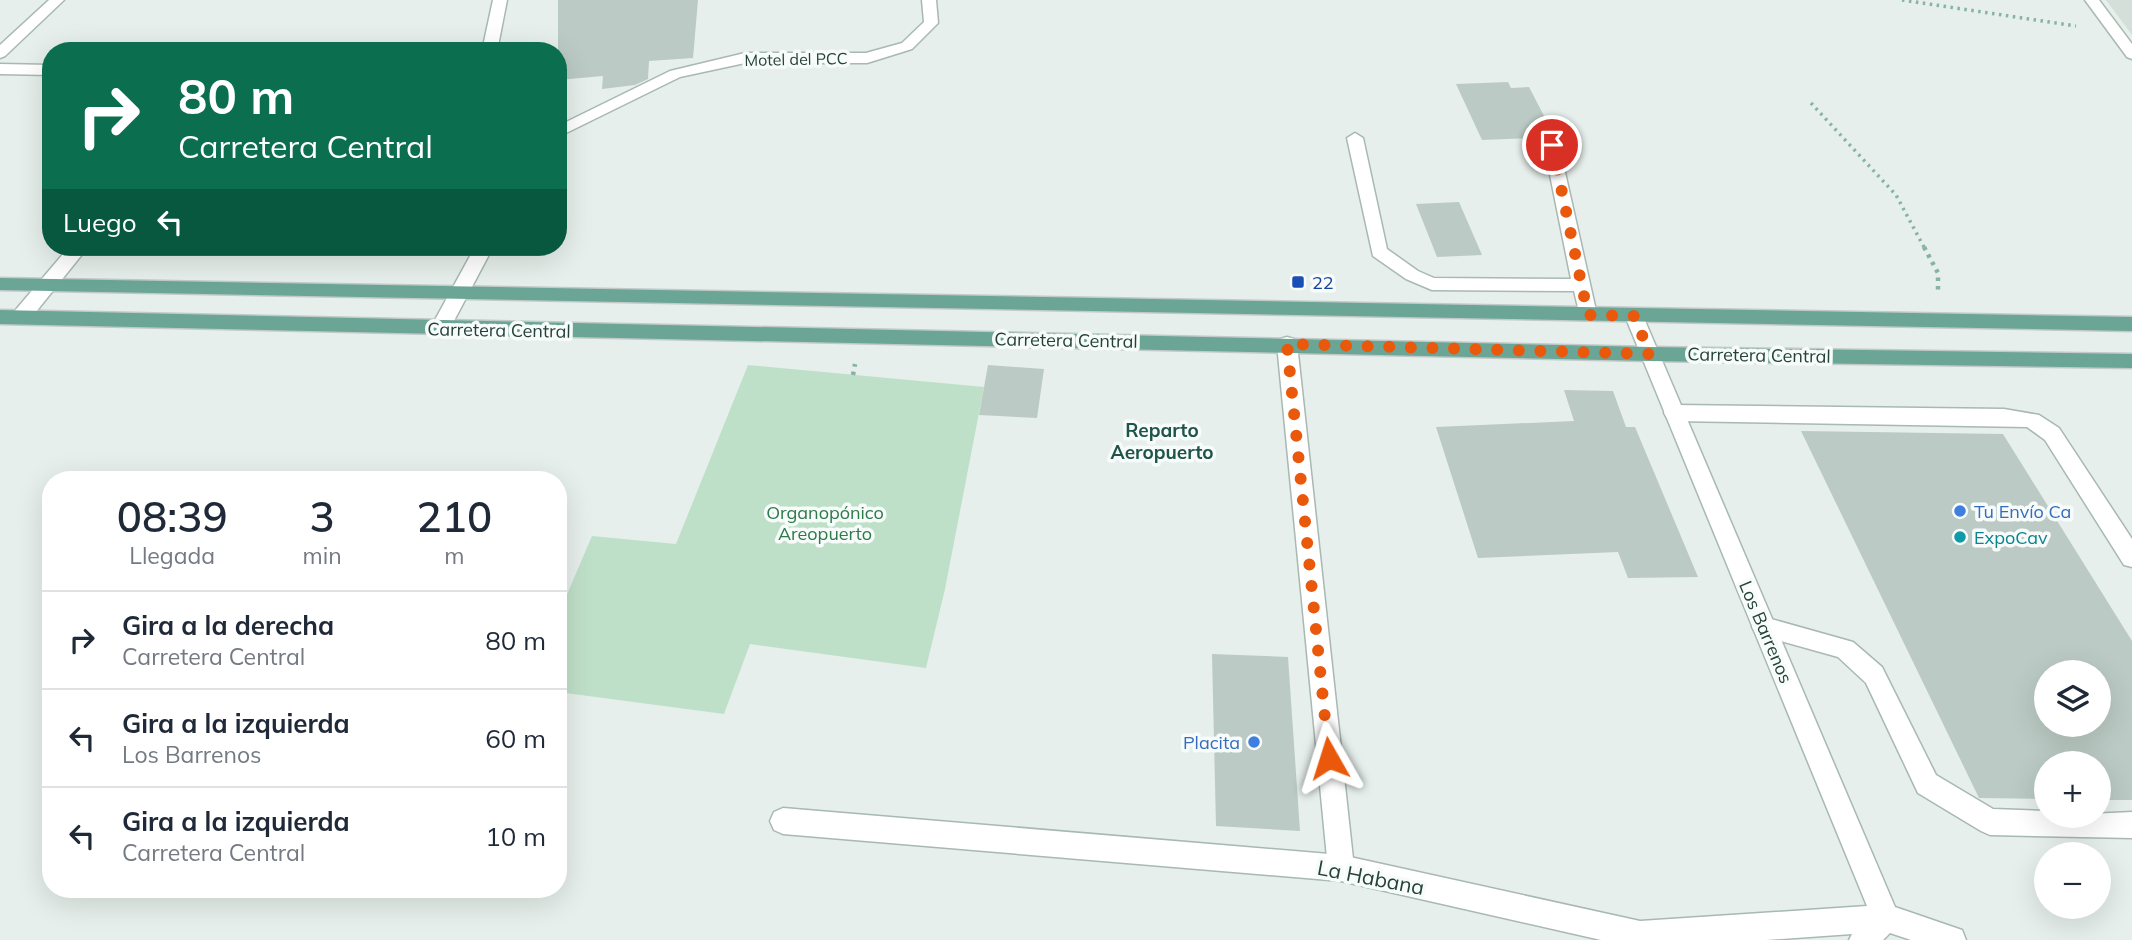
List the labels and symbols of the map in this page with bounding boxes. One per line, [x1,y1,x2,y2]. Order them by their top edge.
street label: Motel del PCC [744,48,848,70]
pin [1522,115,1582,175]
place label: 22 [1312,271,1334,294]
marker: 22 [1290,274,1306,290]
street label: Carretera Central [427,317,571,343]
street label: Carretera Central [994,327,1138,353]
street label: Carretera Central [1687,342,1831,368]
district label: Reparto Aeropuerto [1111,418,1214,464]
place label: Tu Envío Ca [1974,500,2071,523]
park label: Organopónico Areopuerto [766,501,884,545]
marker: Tu Envío Ca [1952,503,1968,519]
place label: ExpoCav [1974,526,2048,549]
marker: ExpoCav [1952,529,1968,545]
street label: Los Barrenos [1734,577,1798,687]
position arrow [1292,721,1366,795]
place label: Placita [1183,731,1240,754]
marker: Placita [1246,734,1262,750]
street label: La Habana [1315,854,1427,900]

